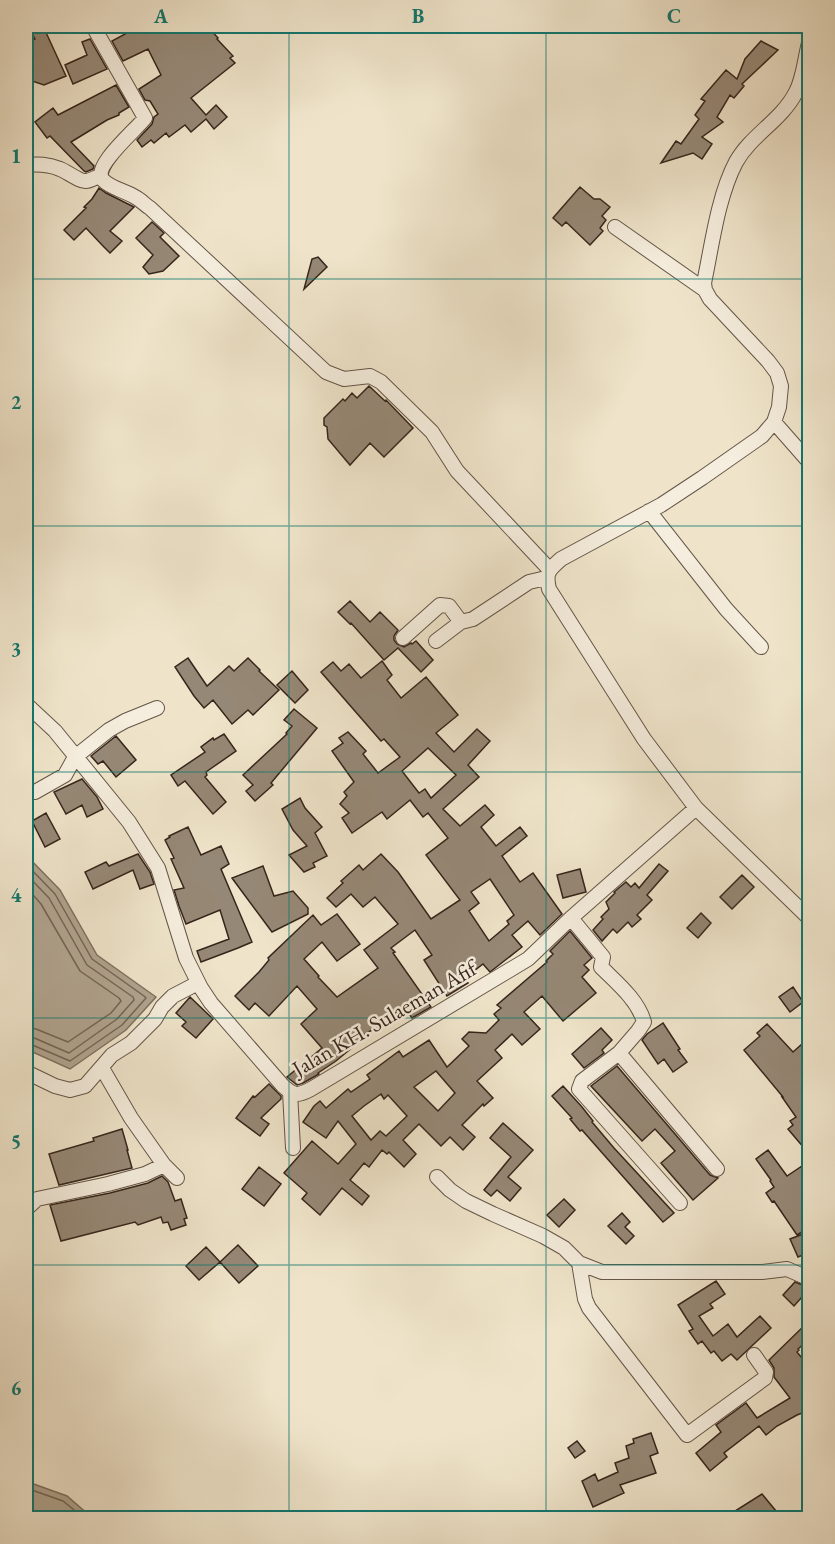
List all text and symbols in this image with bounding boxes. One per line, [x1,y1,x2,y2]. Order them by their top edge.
text: A [153,3,169,29]
text: B [412,3,424,29]
text: C [667,3,681,29]
text: 1 [11,143,21,169]
text: 2 [11,389,22,415]
text: 3 [11,636,21,662]
text: 4 [11,882,22,908]
street label: Jalan KH. Sulaeman Afif [285,952,484,1084]
text: 5 [11,1128,21,1154]
text: 6 [11,1375,22,1401]

